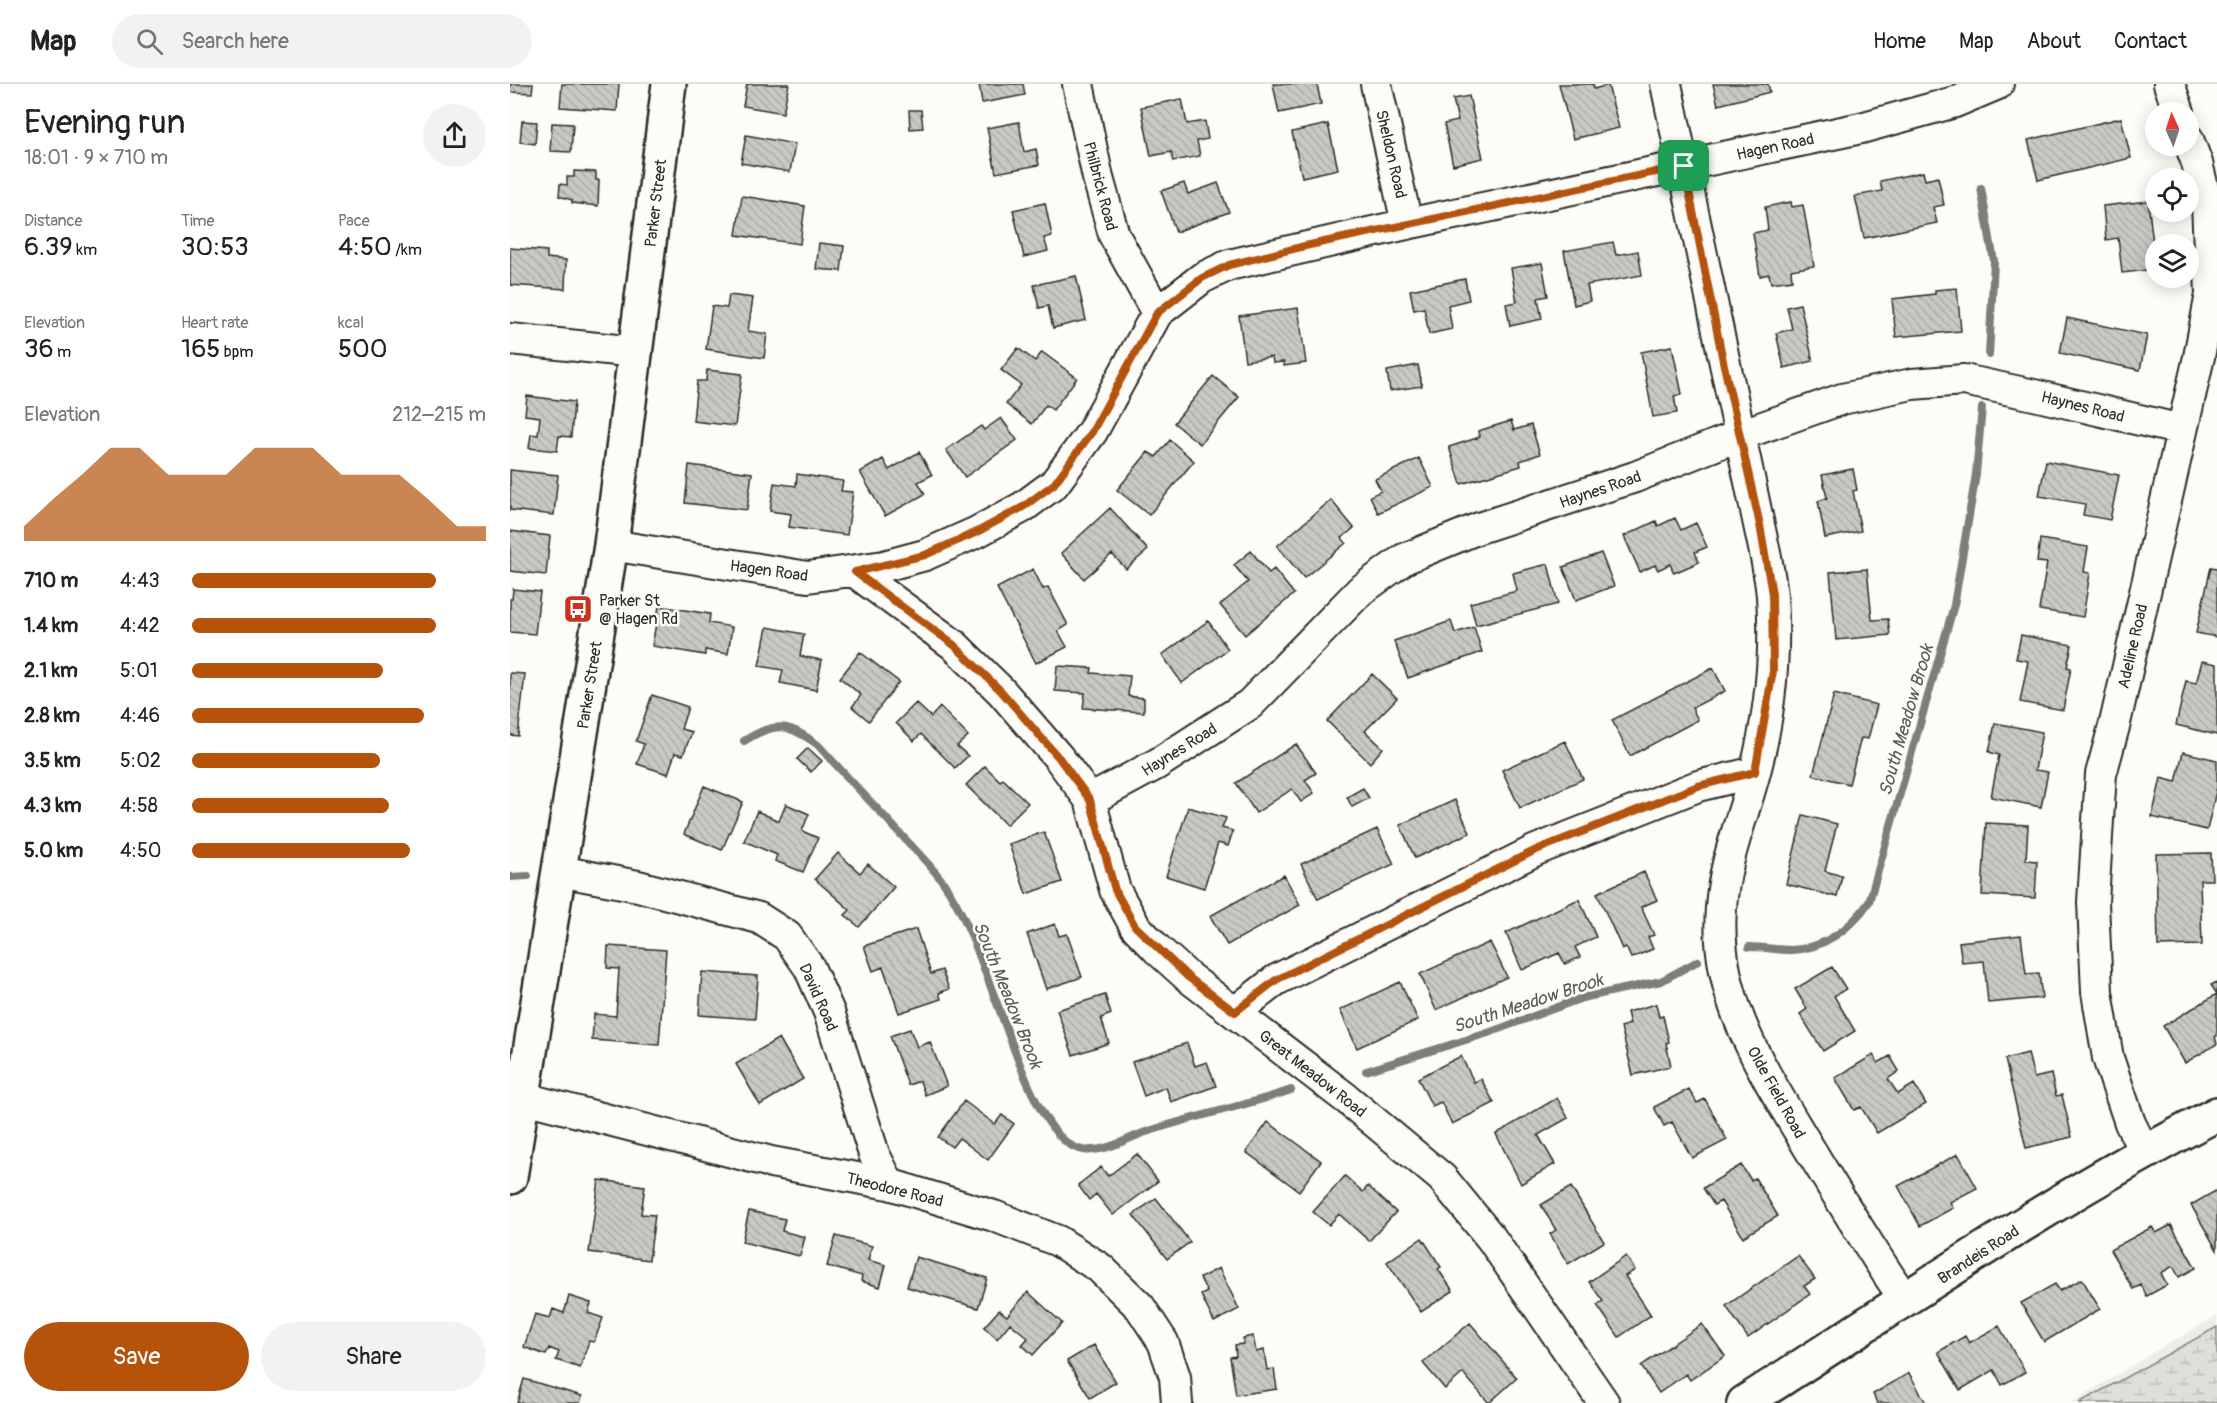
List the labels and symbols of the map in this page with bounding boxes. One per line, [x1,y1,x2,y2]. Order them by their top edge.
north arrow [2145,102,2199,156]
street label: Sheldon Road [1371,108,1411,200]
street label: Hagen Road [1735,129,1816,165]
street label: Philbrick Road [1079,140,1121,233]
pin [1658,140,1709,191]
street label: Parker Street [641,157,671,248]
street label: Haynes Road [2039,387,2126,427]
street label: Haynes Road [1557,467,1644,513]
street label: Hagen Road [728,556,809,586]
place label: Parker St @ Hagen Rd [599,591,678,629]
bus stop icon: Parker St @ Hagen Rd [562,593,594,625]
street label: Adeline Road [2114,602,2152,691]
street label: Parker Street [573,639,607,730]
water label: South Meadow Brook [1874,641,1939,798]
street label: Haynes Road [1138,719,1221,781]
water label: South Meadow Brook [968,919,1048,1073]
street label: David Road [794,960,842,1034]
water label: South Meadow Brook [1450,968,1607,1039]
street label: Great Meadow Road [1255,1026,1370,1122]
street label: Olde Field Road [1743,1043,1810,1142]
street label: Theodore Road [844,1168,945,1212]
street label: Brandeis Road [1934,1221,2023,1289]

